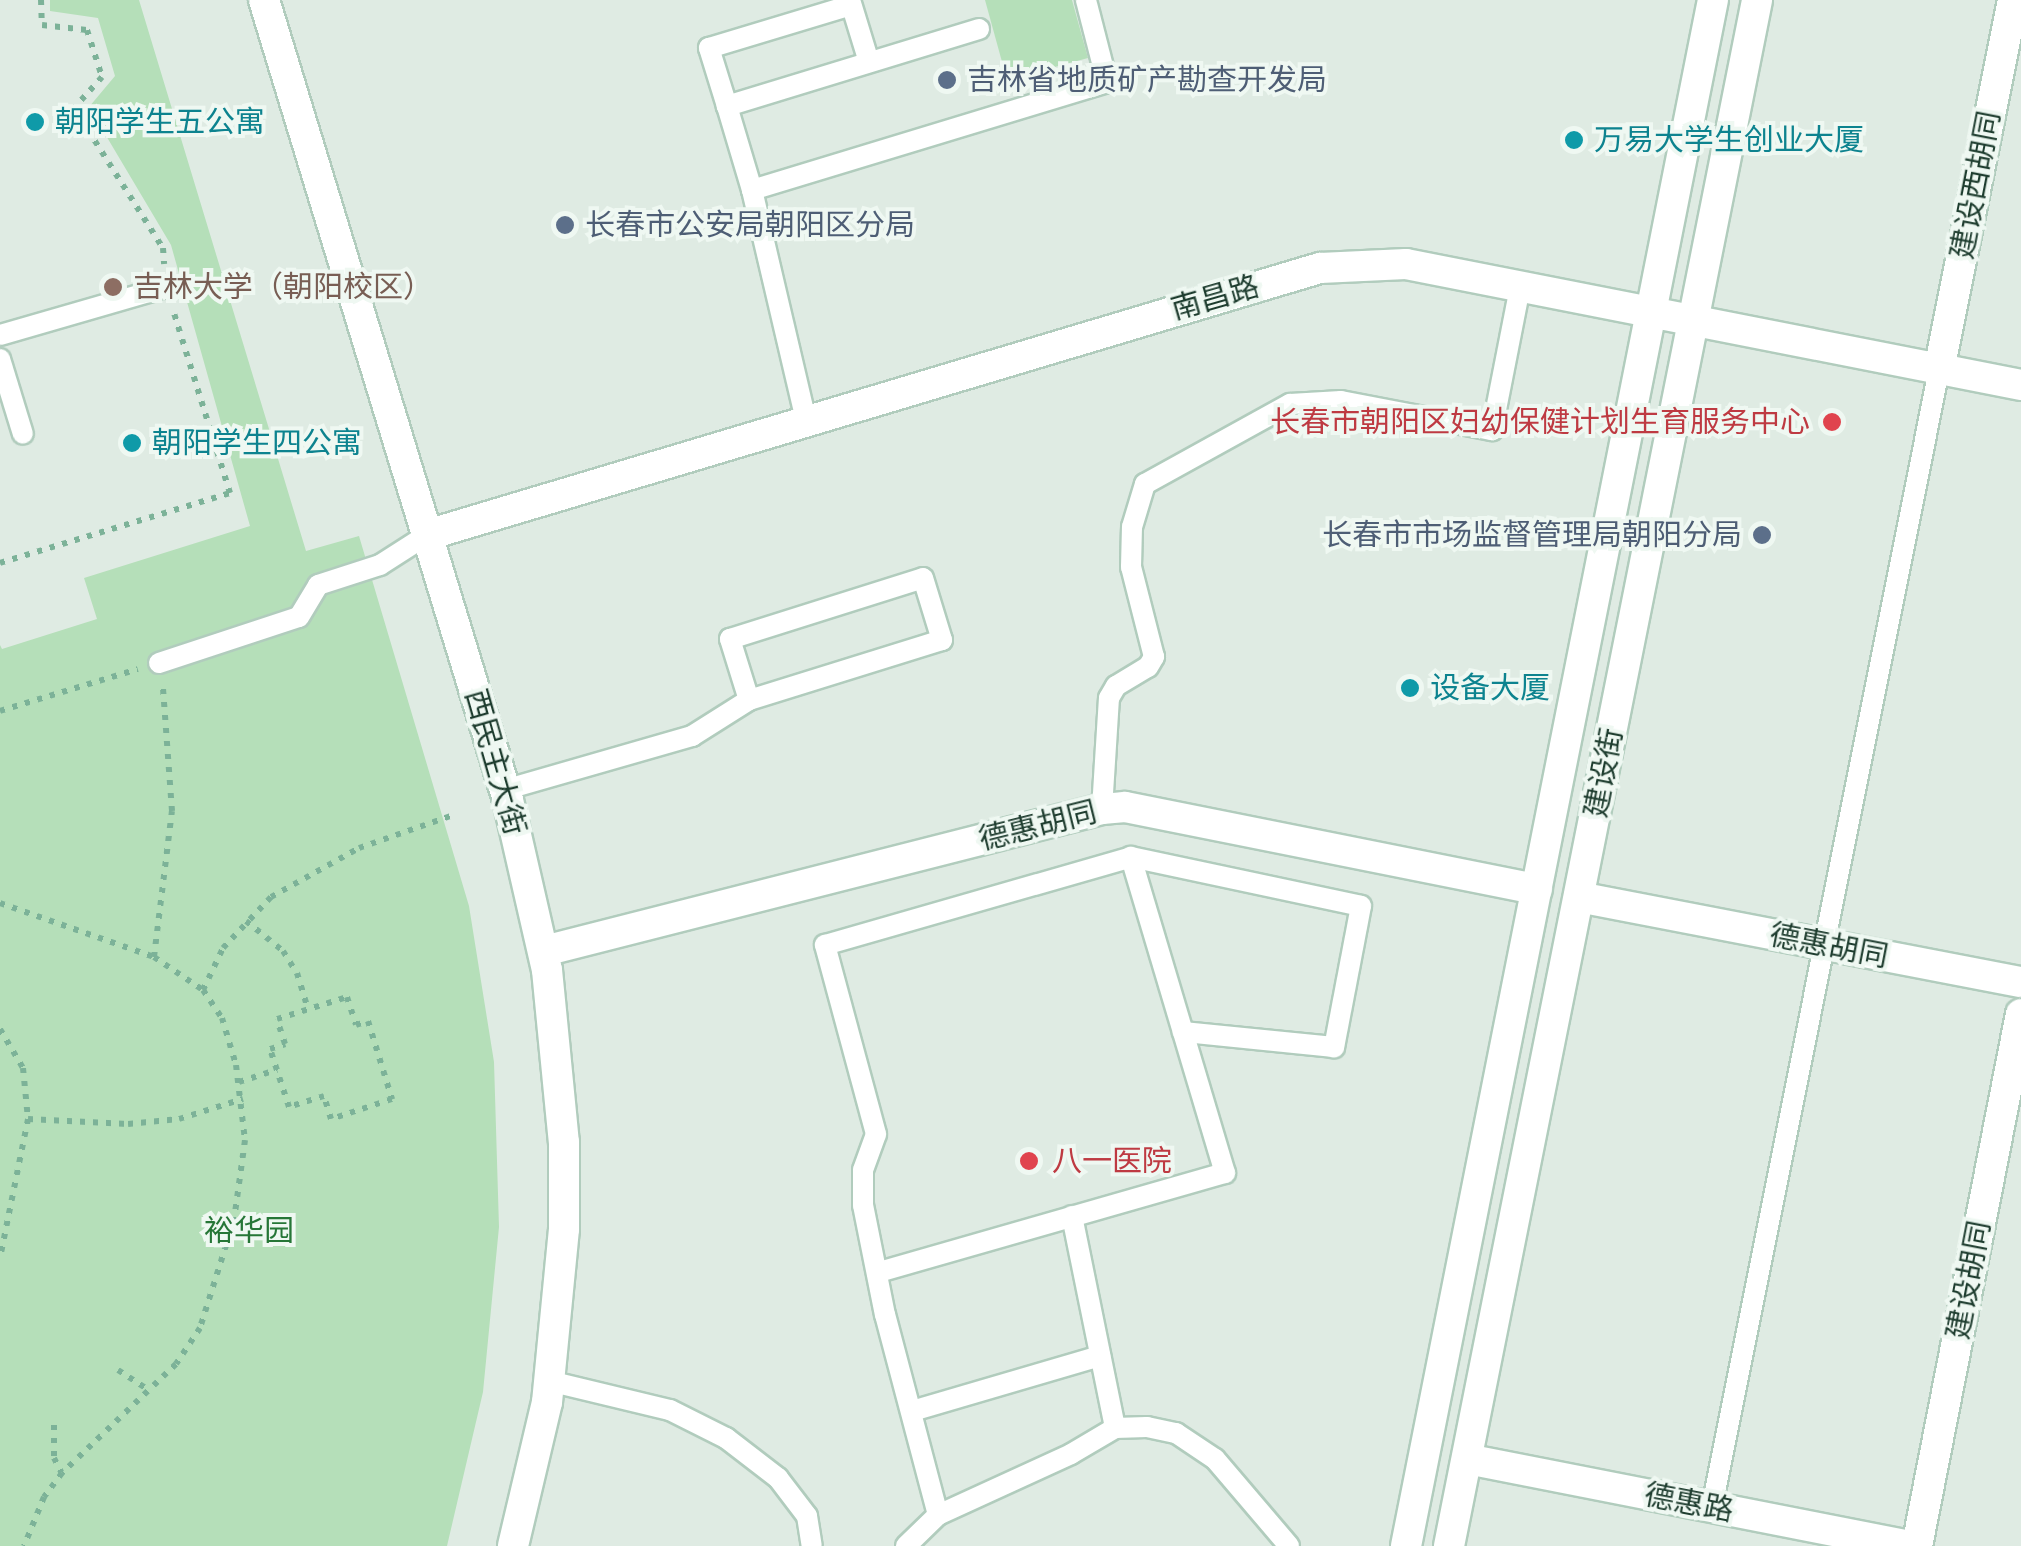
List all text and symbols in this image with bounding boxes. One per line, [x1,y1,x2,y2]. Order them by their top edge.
place label: 吉林省地质矿产勘查开发局 [967,62,1327,98]
marker: 吉林省地质矿产勘查开发局 [936,69,958,91]
place label: 朝阳学生五公寓 [55,104,265,140]
street label: 建设西胡同 [1944,108,2008,262]
marker: 朝阳学生五公寓 [24,111,46,133]
place label: 万易大学生创业大厦 [1594,122,1864,158]
marker: 万易大学生创业大厦 [1563,129,1585,151]
place label: 长春市公安局朝阳区分局 [585,207,915,243]
marker: 长春市公安局朝阳区分局 [554,214,576,236]
street label: 南昌路 [1167,268,1263,328]
place label: 吉林大学（朝阳校区） [133,269,433,305]
marker: 吉林大学（朝阳校区） [102,276,124,298]
place label: 长春市朝阳区妇幼保健计划生育服务中心 [1270,404,1810,440]
marker: 长春市朝阳区妇幼保健计划生育服务中心 [1819,409,1845,435]
place label: 朝阳学生四公寓 [152,425,362,461]
marker: 朝阳学生四公寓 [121,432,143,454]
place label: 长春市市场监督管理局朝阳分局 [1322,517,1742,553]
marker: 长春市市场监督管理局朝阳分局 [1751,524,1773,546]
place label: 设备大厦 [1430,670,1550,706]
marker: 设备大厦 [1399,677,1421,699]
street label: 西民主大街 [457,685,533,839]
street label: 建设街 [1578,725,1630,821]
street label: 德惠胡同 [975,794,1101,858]
street label: 德惠胡同 [1767,917,1891,975]
place label: 八一医院 [1052,1143,1172,1179]
marker: 八一医院 [1016,1148,1042,1174]
park label: 裕华园 [204,1213,294,1249]
street label: 建设胡同 [1940,1218,1998,1342]
street label: 德惠路 [1641,1477,1737,1529]

